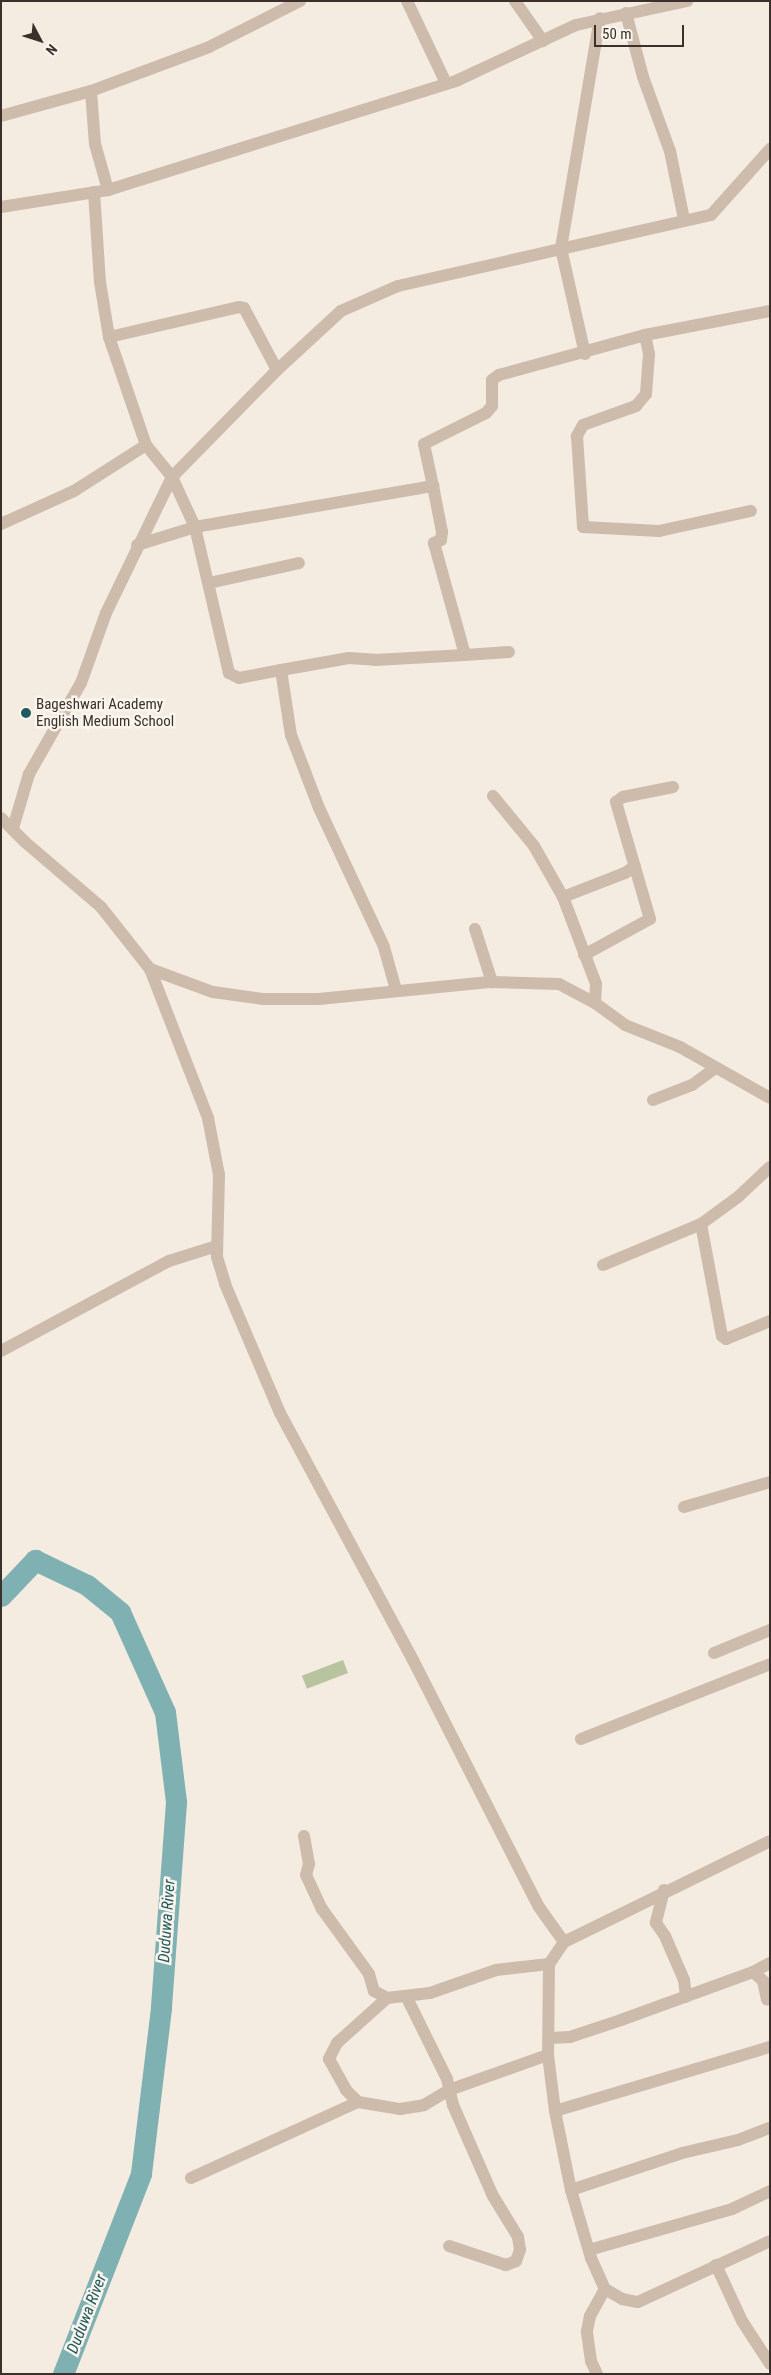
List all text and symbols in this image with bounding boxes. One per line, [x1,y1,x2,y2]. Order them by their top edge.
north arrow [15,15,65,65]
scale bar [596,15,686,47]
text: 50 m [602,25,632,43]
text: N [43,41,60,58]
place label: Bageshwari Academy English Medium School [36,695,174,730]
marker: Bageshwari Academy English Medium School [20,707,32,719]
water label: Duduwa River [155,1879,179,1963]
water label: Duduwa River [63,2272,111,2356]

